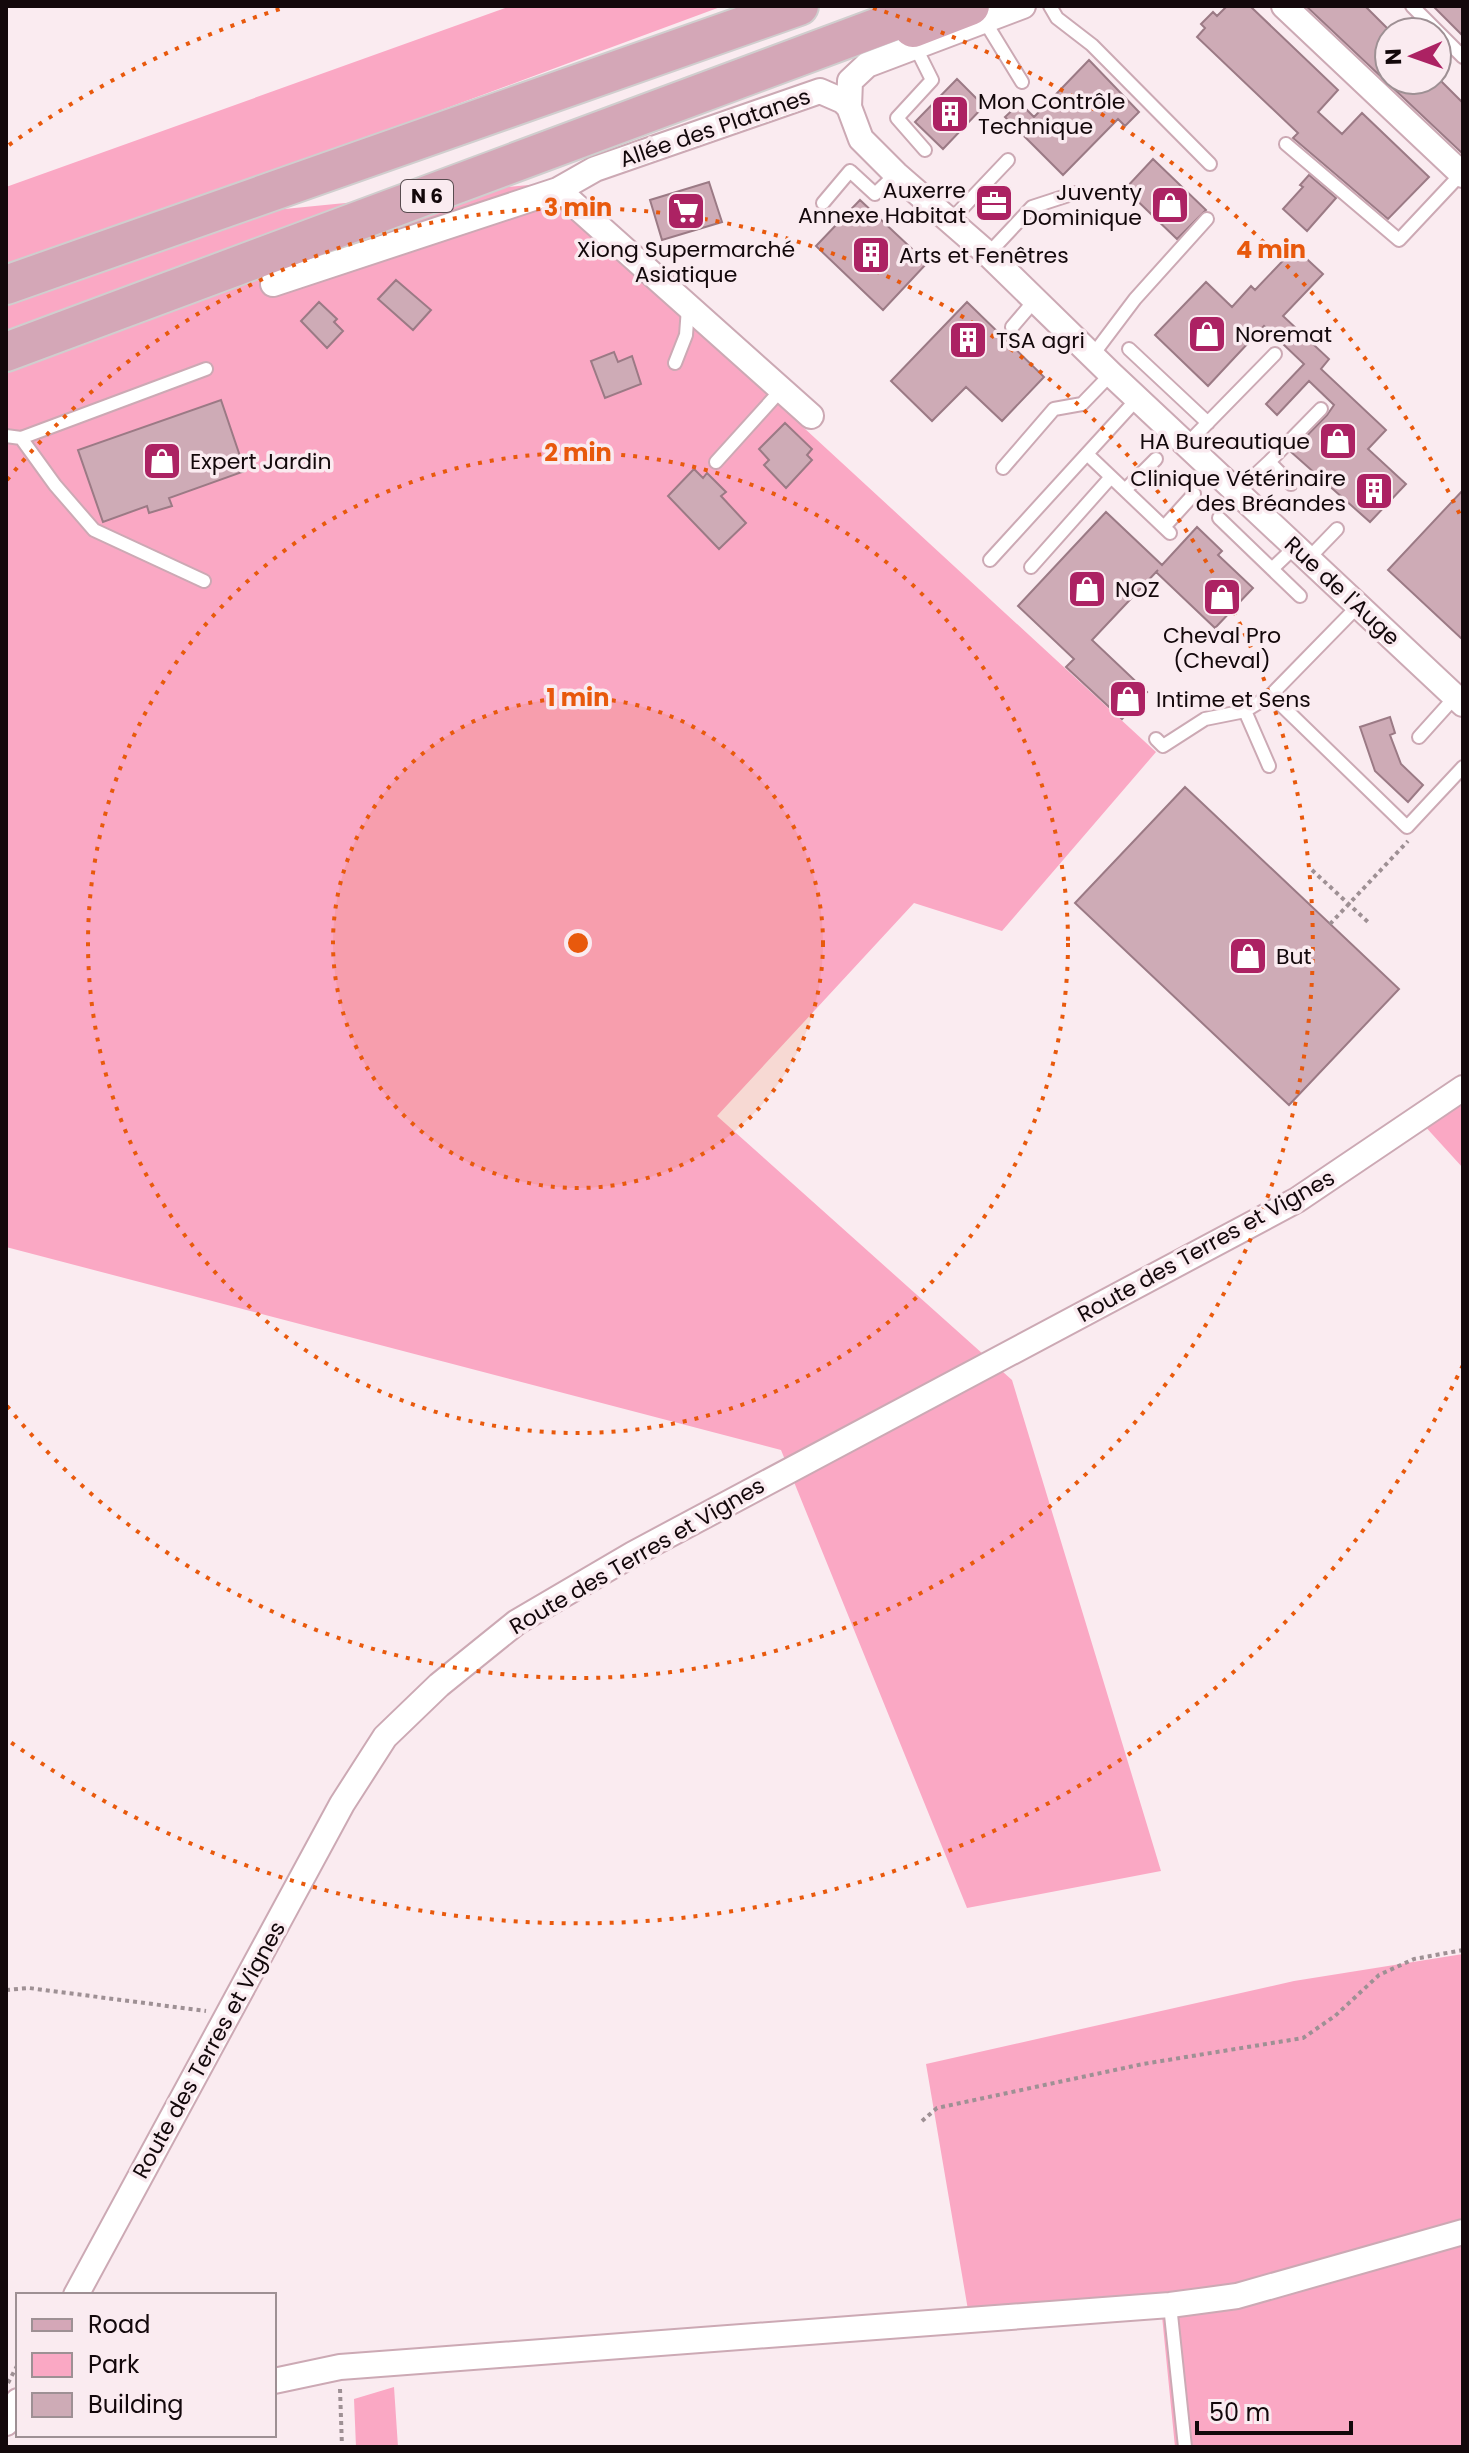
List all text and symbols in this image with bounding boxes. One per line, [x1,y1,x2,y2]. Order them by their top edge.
north arrow [1373,16,1453,96]
text: N [1378,48,1409,65]
street label: Allée des Platanes [615,81,815,175]
place label: Mon Contrôle Technique [978,86,1125,142]
building icon: Mon Contrôle Technique [929,93,971,135]
place label: Auxerre Annexe Habitat [798,175,966,231]
place label: Juventy Dominique [1022,177,1143,233]
road number: N 6 [401,180,453,212]
office icon: Auxerre Annexe Habitat [973,182,1015,224]
shop icon: Juventy Dominique [1149,184,1191,226]
supermarket icon: Xiong Supermarché Asiatique [665,190,707,232]
text: 3 min [544,191,612,224]
text: 4 min [1236,233,1306,266]
place label: Xiong Supermarché Asiatique [577,234,795,290]
building icon: Arts et Fenêtres [850,234,892,276]
place label: Arts et Fenêtres [899,240,1069,271]
shop icon: Noremat [1186,313,1228,355]
building icon: TSA agri [947,319,989,361]
place label: Noremat [1235,319,1332,350]
place label: TSA agri [996,325,1085,356]
shop icon: HA Bureautique [1317,420,1359,462]
place label: HA Bureautique [1140,426,1310,457]
text: 2 min [544,436,612,469]
shop icon: Expert Jardin [141,440,183,482]
place label: Expert Jardin [190,446,332,477]
place label: Clinique Vétérinaire des Bréandes [1130,463,1346,519]
building icon: Clinique Vétérinaire des Bréandes [1353,470,1395,512]
street label: Rue de l'Auge [1277,529,1407,653]
shop icon: NOZ [1066,568,1108,610]
place label: NOZ [1115,574,1160,605]
shop icon: Cheval Pro (Cheval) [1201,576,1243,618]
place label: Cheval Pro (Cheval) [1163,620,1281,676]
shop icon: Intime et Sens [1107,678,1149,720]
text: 1 min [547,681,609,714]
place label: Intime et Sens [1156,684,1311,715]
centre of rings [564,929,592,957]
shop icon: But [1227,935,1269,977]
place label: But [1276,941,1312,972]
street label: Route des Terres et Vignes [1072,1162,1340,1330]
street label: Route des Terres et Vignes [504,1470,770,1642]
street label: Route des Terres et Vignes [125,1916,293,2184]
legend [16,2293,276,2437]
text: Road [88,2308,150,2341]
text: Park [88,2348,140,2381]
scale bar [1197,2385,1351,2435]
text: Building [88,2388,184,2421]
text: 50 m [1209,2396,1270,2429]

